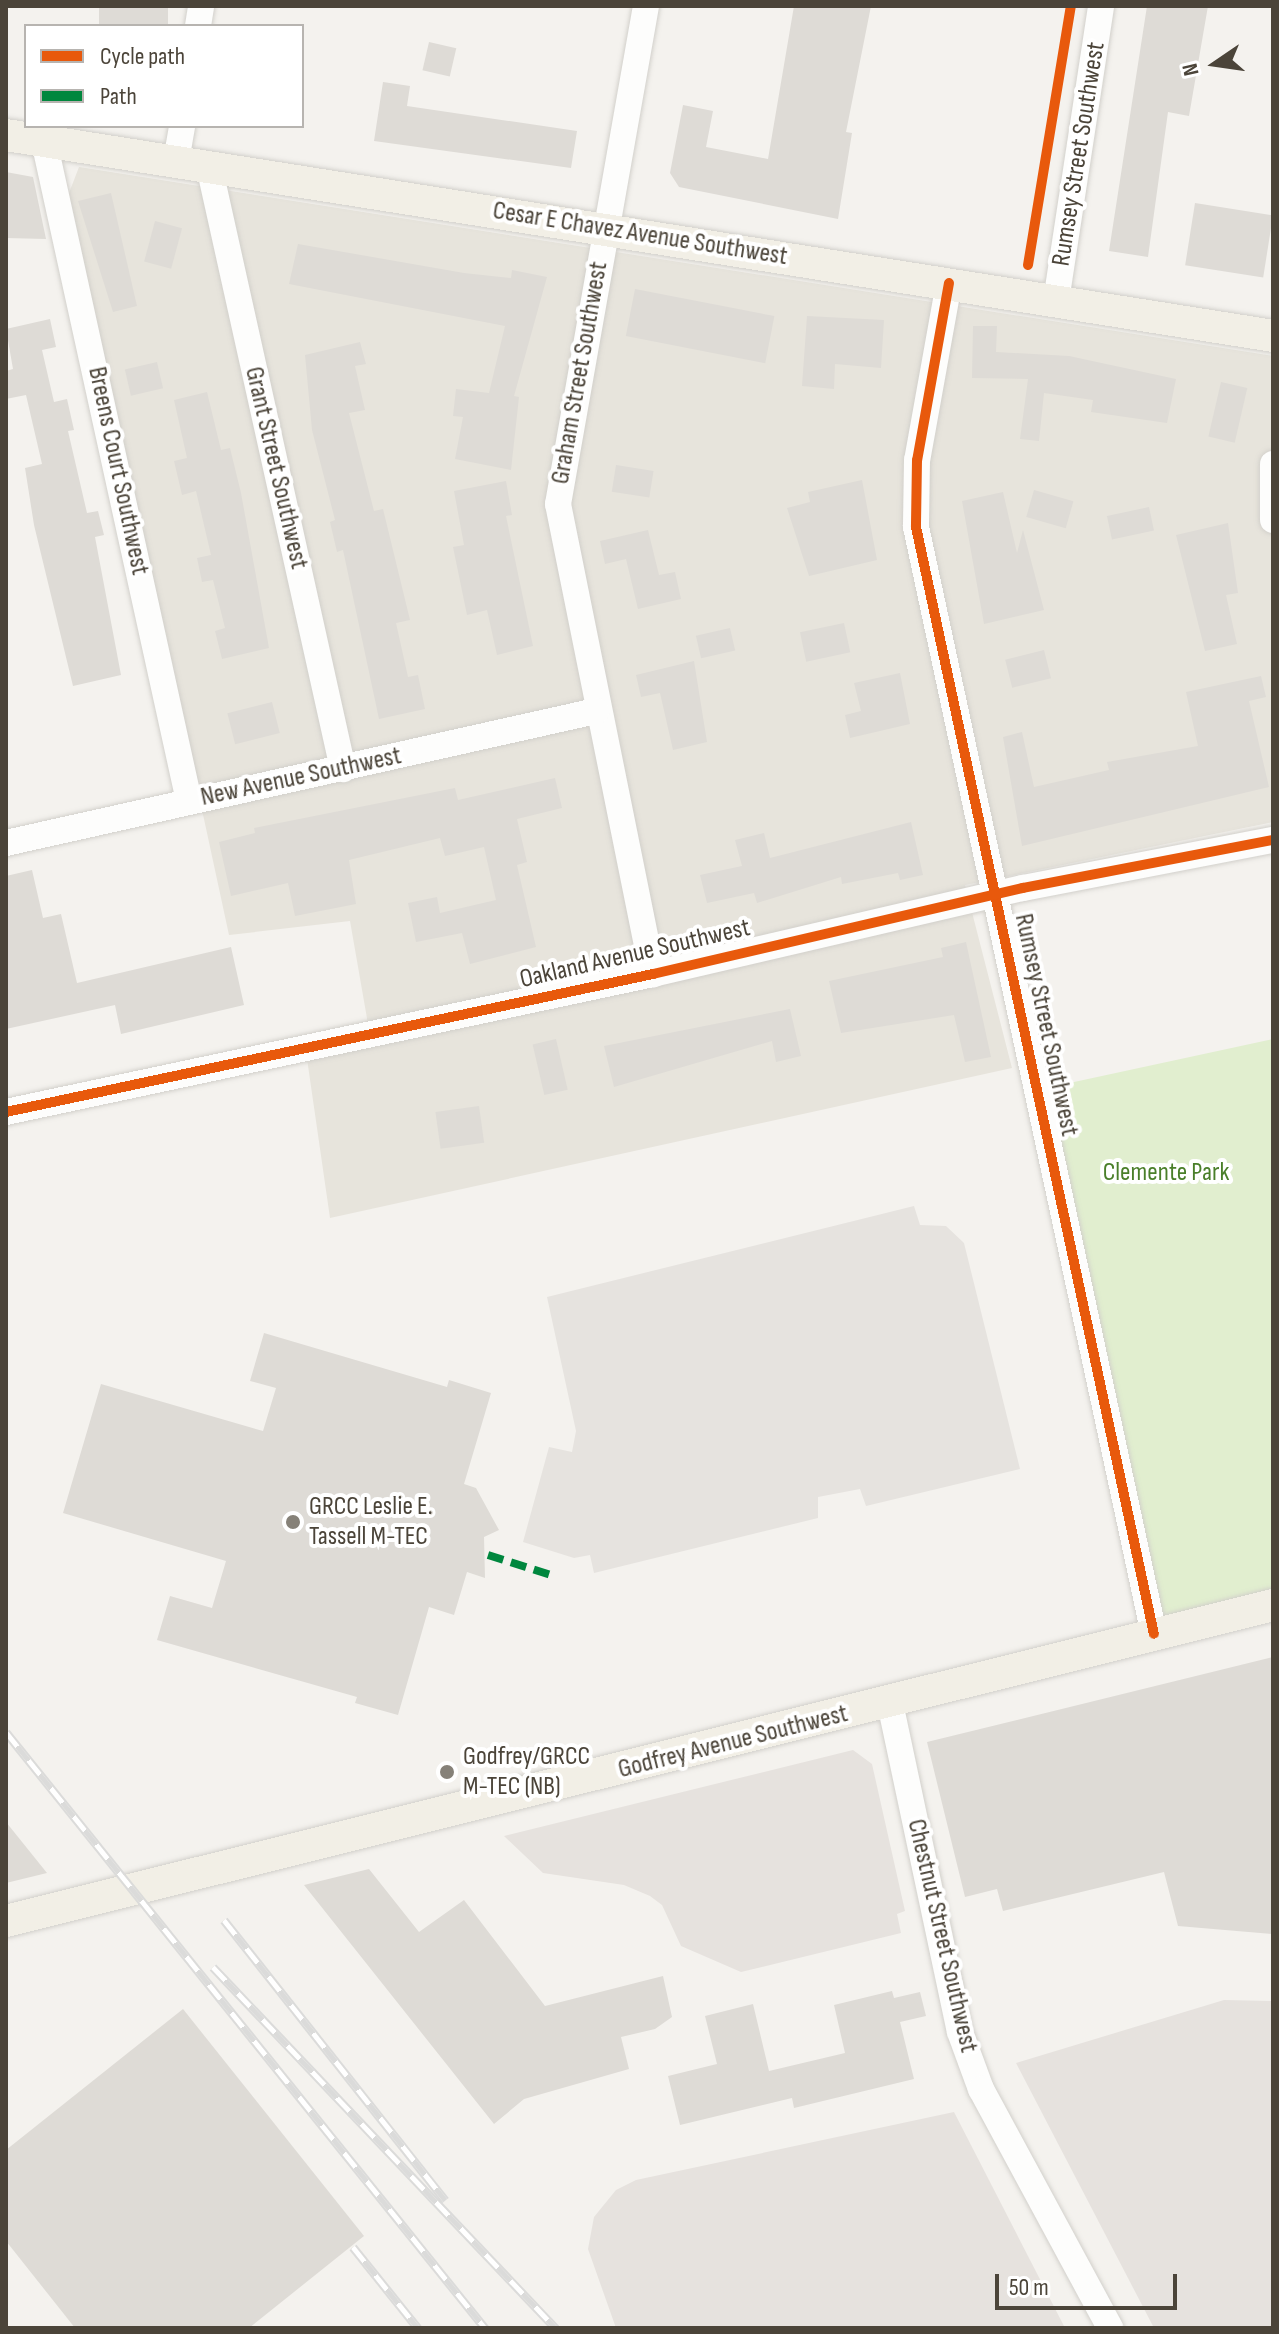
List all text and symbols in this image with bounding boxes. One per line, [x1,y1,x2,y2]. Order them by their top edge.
legend [24,24,304,128]
north arrow [1175,24,1255,104]
street label: Rumsey Street Southwest [1046,40,1112,268]
text: Cycle path [100,42,185,71]
text: N [1177,61,1206,78]
text: Path [100,82,137,111]
street label: Cesar E Chavez Avenue Southwest [491,195,789,273]
street label: Graham Street Southwest [545,259,615,487]
street label: Breens Court Southwest [81,364,155,578]
street label: Grant Street Southwest [238,364,314,572]
street label: New Avenue Southwest [198,741,404,813]
street label: Rumsey Street Southwest [1007,911,1085,1139]
street label: Oakland Avenue Southwest [517,912,753,996]
park label: Clemente Park [1103,1157,1229,1189]
place label: GRCC Leslie E. Tassell M-TEC [309,1491,433,1552]
marker: GRCC Leslie E. Tassell M-TEC [284,1513,302,1531]
street label: Godfrey Avenue Southwest [615,1698,851,1786]
place label: Godfrey/GRCC M-TEC (NB) [463,1741,590,1802]
marker: Godfrey/GRCC M-TEC (NB) [438,1763,456,1781]
street label: Chestnut Street Southwest [900,1816,984,2056]
scale bar [999,2258,1181,2308]
text: 50 m [1009,2273,1049,2302]

